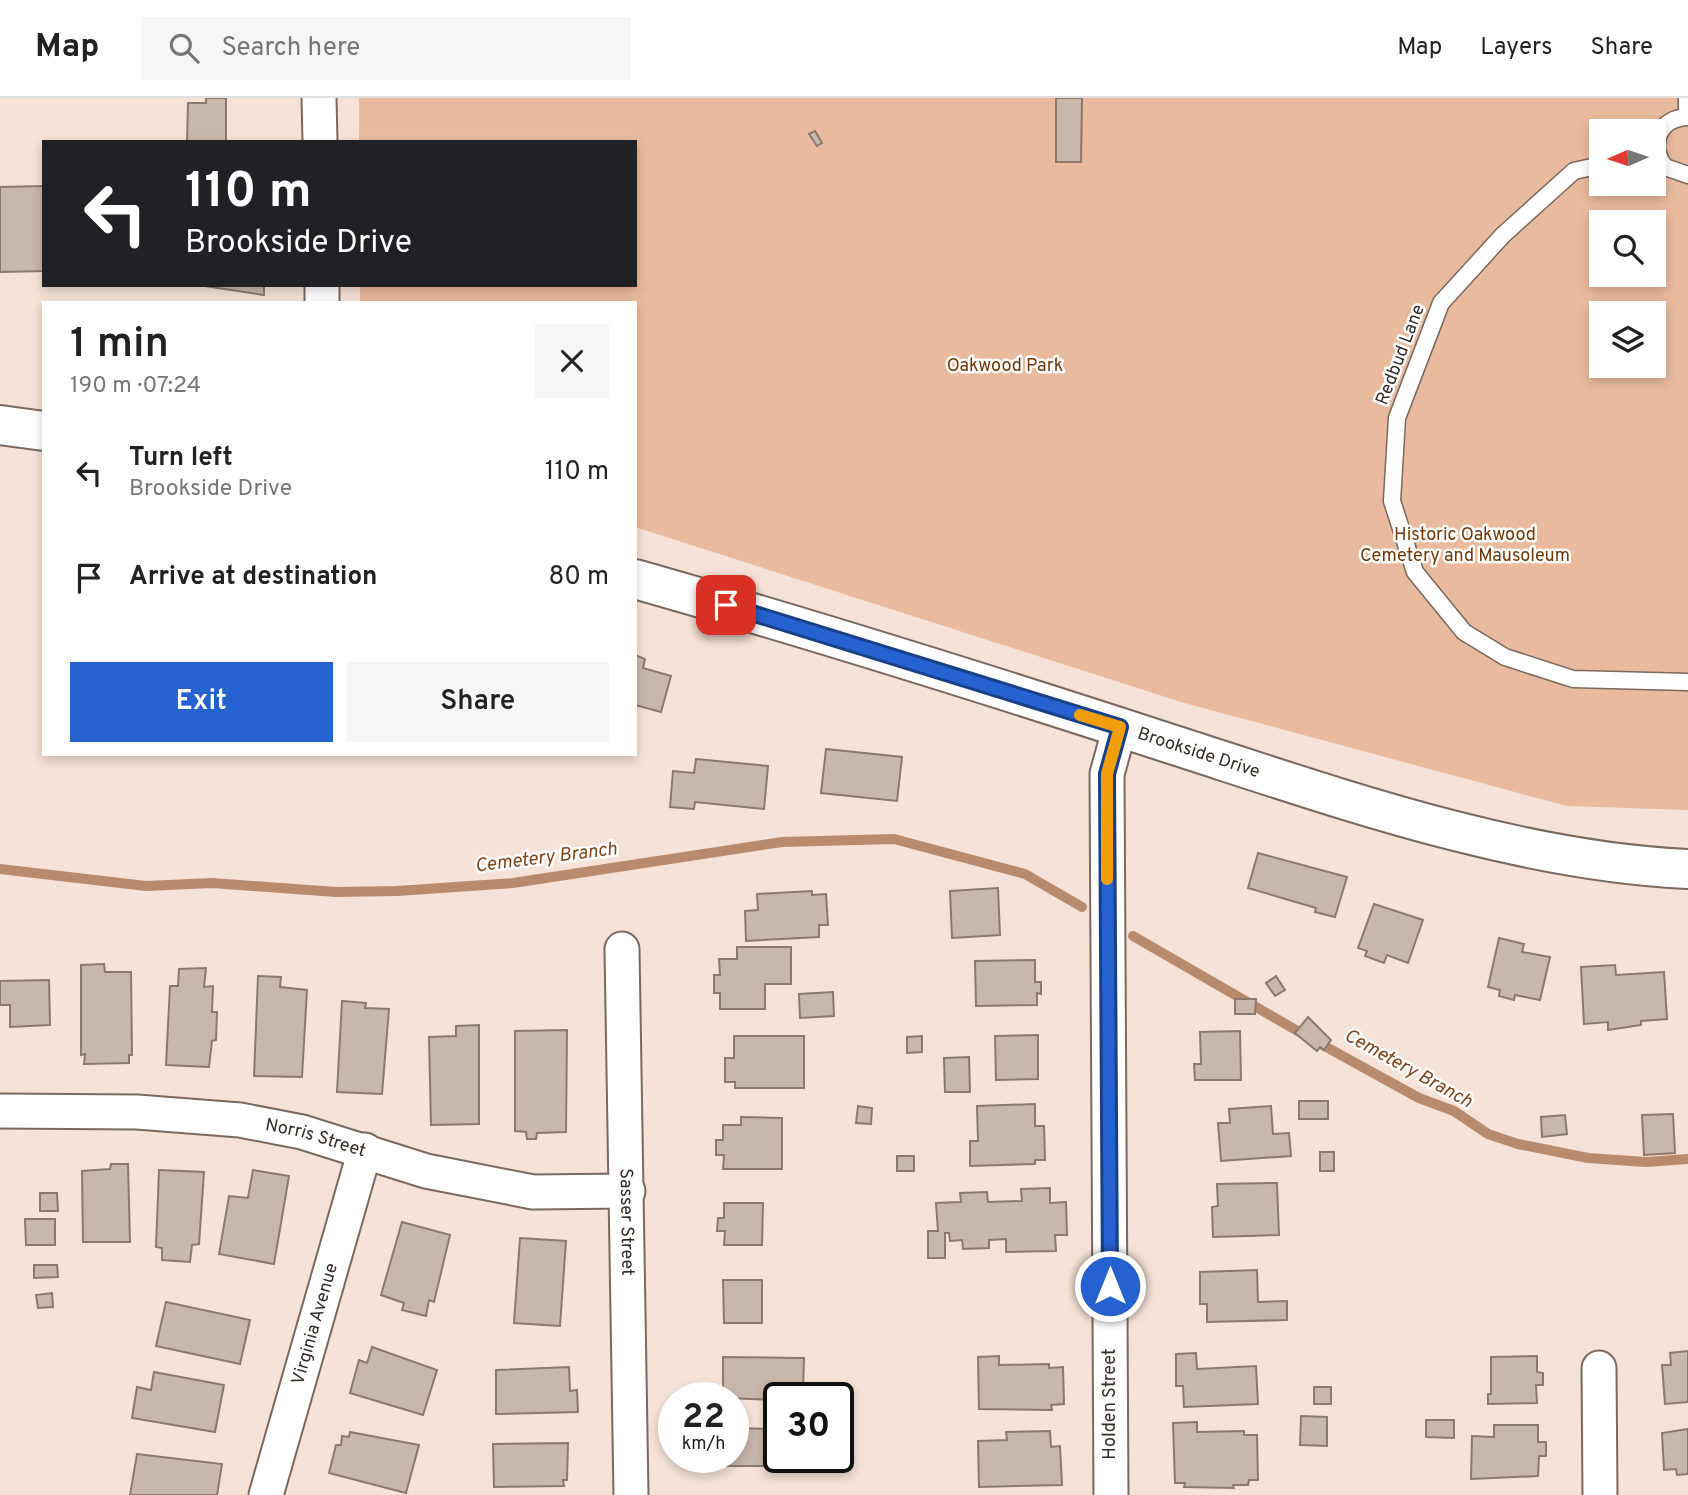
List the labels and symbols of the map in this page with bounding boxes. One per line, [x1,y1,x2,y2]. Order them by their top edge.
north arrow [1589,119,1666,196]
street label: Redbud Lane [1371,301,1431,409]
park label: Oakwood Park [947,355,1063,378]
park label: Historic Oakwood Cemetery and Mausoleum [1360,524,1570,568]
pin [696,575,756,635]
street label: Brookside Drive [1134,722,1263,784]
water label: Cemetery Branch [474,837,619,879]
water label: Cemetery Branch [1340,1024,1477,1114]
street label: Norris Street [263,1114,369,1163]
street label: Sasser Street [614,1168,639,1276]
position arrow [1073,1249,1147,1323]
street label: Virginia Avenue [287,1260,343,1387]
street label: Holden Street [1099,1348,1122,1460]
speed limit sign: 30 [763,1382,854,1473]

